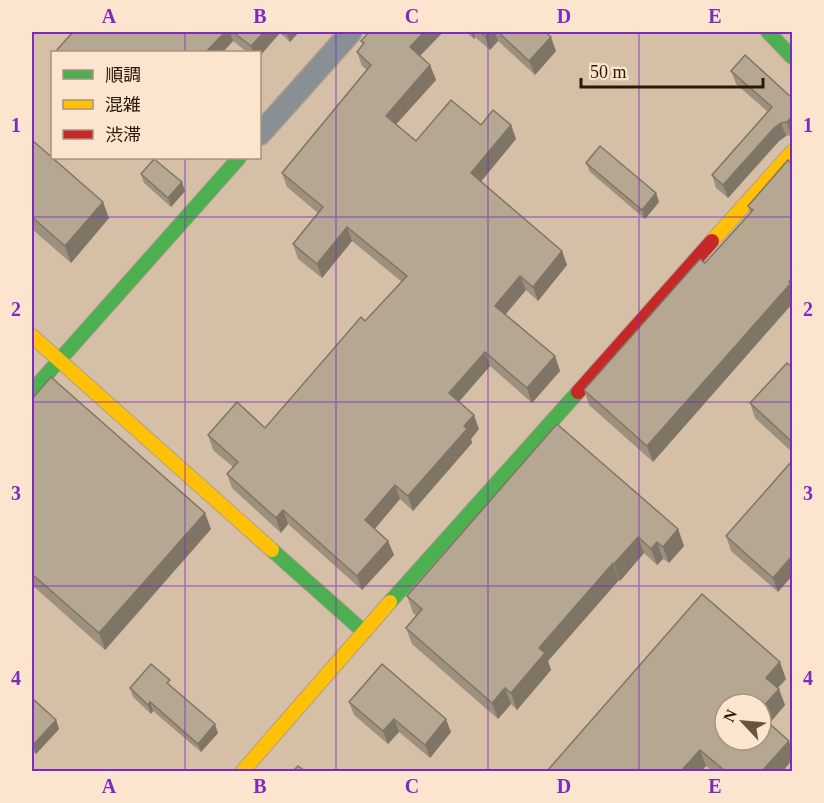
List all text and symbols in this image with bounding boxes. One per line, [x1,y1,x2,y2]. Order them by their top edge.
text: A [102,5,117,27]
text: B [253,5,267,27]
text: C [405,5,419,27]
text: D [557,5,571,27]
text: E [708,5,722,27]
legend [51,51,261,159]
scale bar [581,51,762,89]
text: 50 m [590,62,627,82]
text: 順調 [105,65,141,85]
text: 混雑 [105,95,141,115]
text: 1 [11,114,21,136]
text: 1 [803,114,813,136]
text: 渋滞 [105,125,141,145]
text: 2 [11,298,21,320]
text: 2 [803,298,813,320]
text: 3 [11,482,21,504]
text: 3 [803,482,813,504]
text: 4 [11,667,21,689]
text: 4 [803,667,813,689]
north arrow [713,692,773,752]
text: N [720,706,740,725]
text: A [102,775,117,797]
text: B [253,775,267,797]
text: C [405,775,419,797]
text: D [557,775,571,797]
text: E [708,775,722,797]

